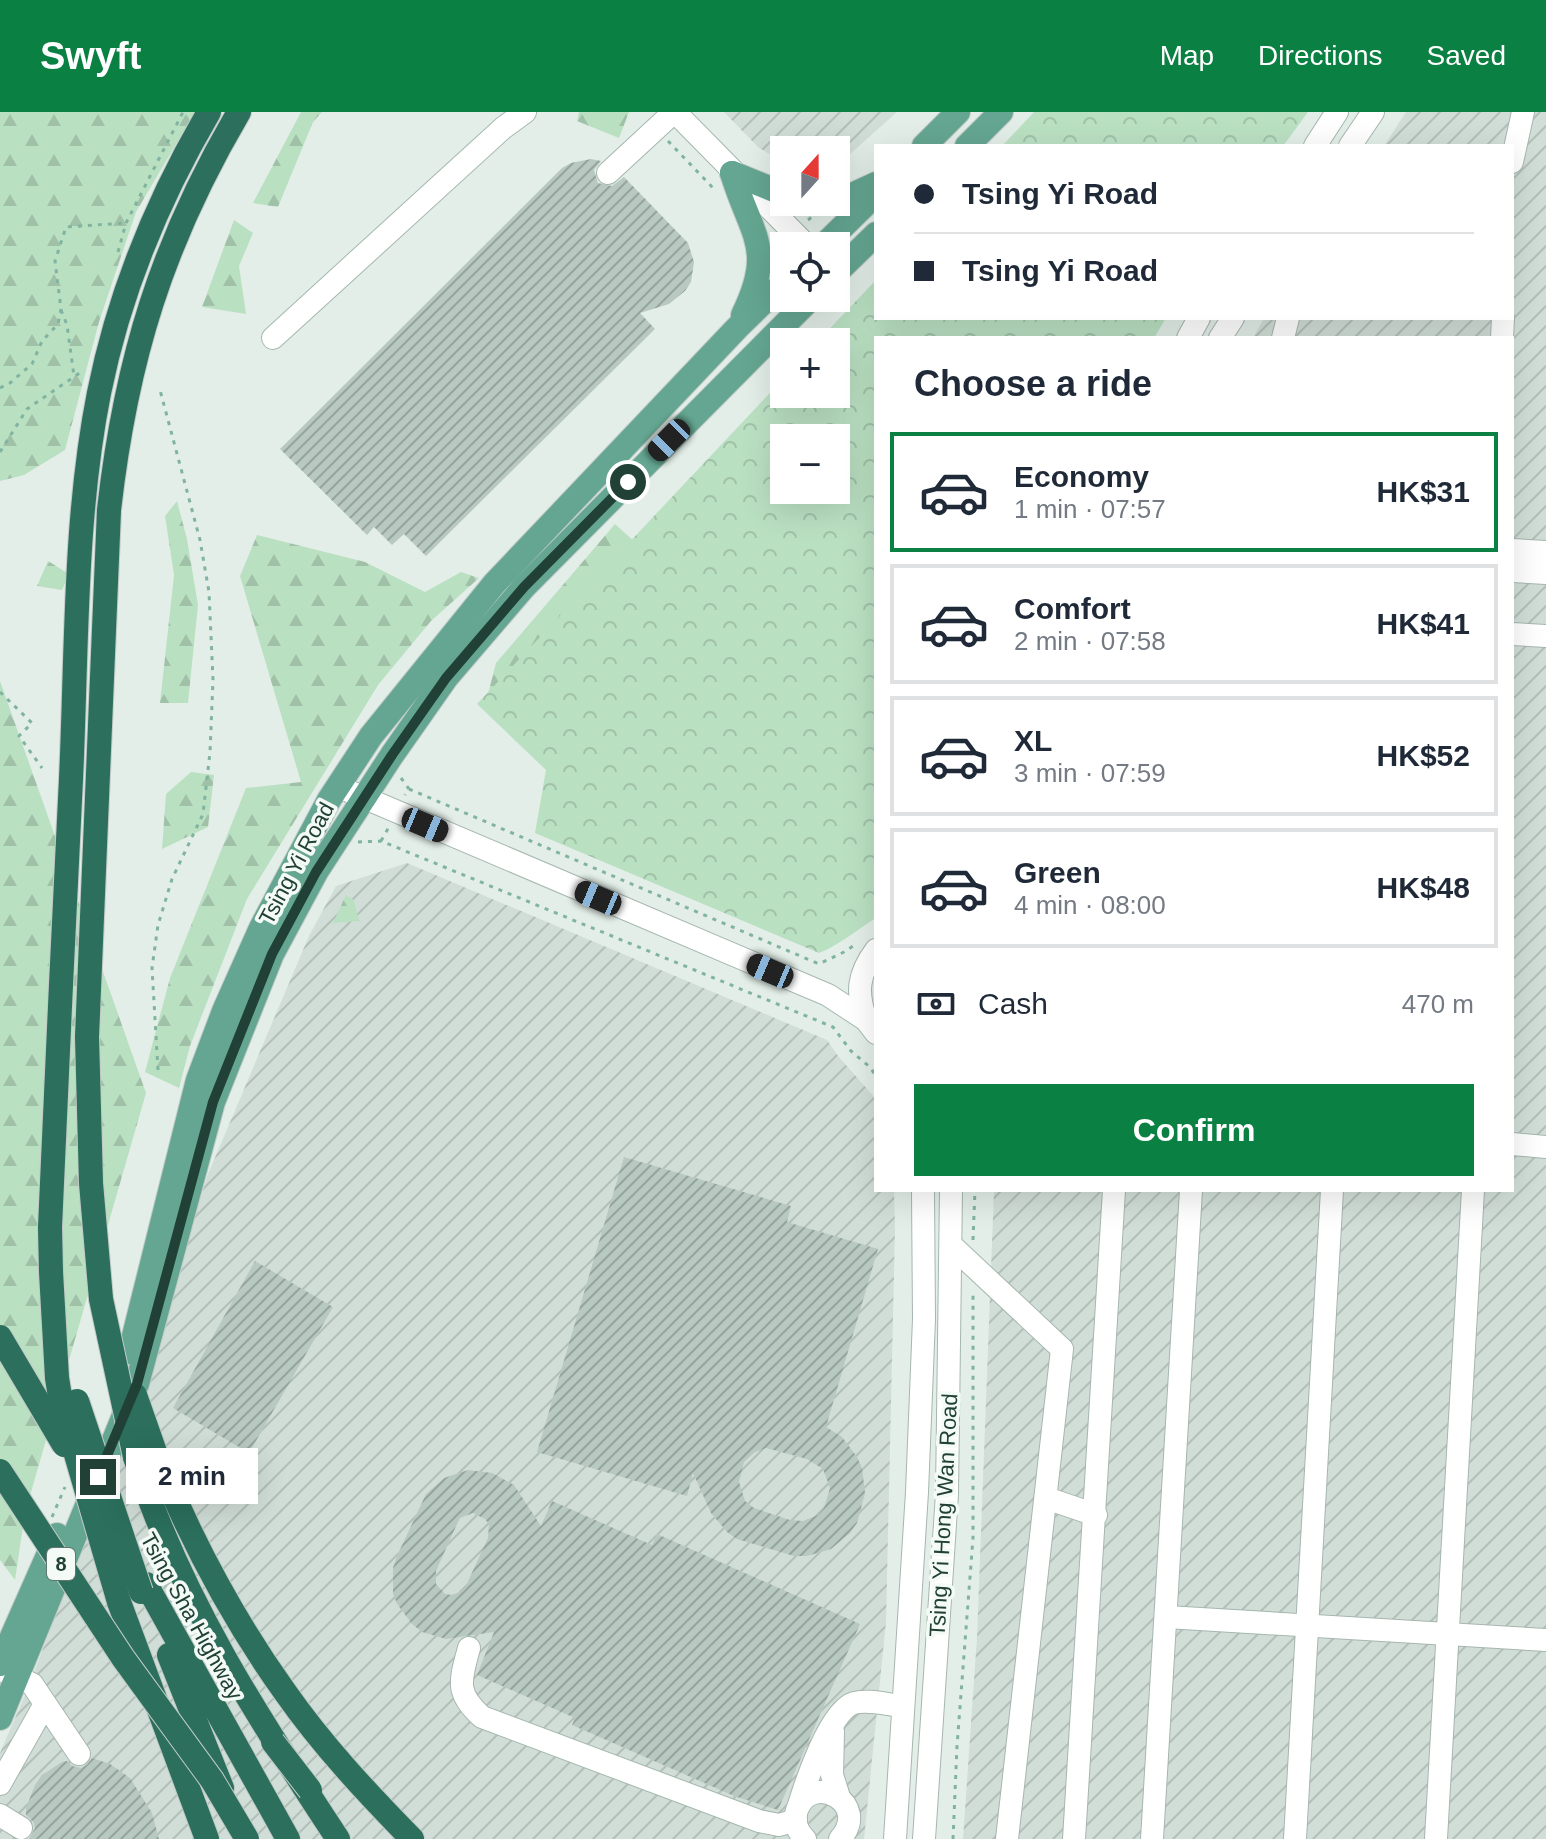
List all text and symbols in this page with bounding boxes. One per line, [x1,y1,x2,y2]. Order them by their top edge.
text: Swyft [40,35,141,77]
text: Map [1160,40,1214,71]
text: Directions [1258,40,1383,71]
text: Saved [1427,40,1506,71]
north arrow [770,136,850,216]
map controls [770,136,850,504]
text: Tsing Yi Road [962,177,1158,210]
button: locate [770,232,850,312]
text: Tsing Yi Road [962,254,1158,287]
button: + [770,328,850,408]
text: Choose a ride [914,363,1152,404]
car [644,415,694,465]
button: − [770,424,850,504]
icon: car [918,456,990,528]
text: Economy [1014,460,1149,493]
route start [610,464,646,500]
text: HK$31 [1377,475,1470,508]
text: 1 min · 07:57 [1014,494,1166,524]
icon: car [918,588,990,660]
text: Comfort [1014,592,1131,625]
text: HK$41 [1377,607,1470,640]
text: 2 min · 07:58 [1014,626,1166,656]
icon: car [918,720,990,792]
text: XL [1014,724,1052,757]
text: HK$52 [1377,739,1470,772]
text: 3 min · 07:59 [1014,758,1166,788]
street label: Tsing Yi Road [254,798,339,928]
car [398,805,452,845]
icon: car [918,852,990,924]
text: Green [1014,856,1101,889]
text: HK$48 [1377,871,1470,904]
car [571,878,625,918]
text: 4 min · 08:00 [1014,890,1166,920]
car [743,951,797,991]
icon: cash [914,982,958,1026]
text: Cash [978,987,1048,1020]
text: 470 m [1402,989,1474,1019]
button: Confirm [914,1084,1474,1176]
street label: Tsing Yi Hong Wan Road [925,1393,962,1637]
callout: 2 min [126,1449,258,1505]
route end [80,1459,116,1495]
text: 2 min [158,1461,226,1491]
street label: Tsing Sha Highway [135,1528,248,1704]
road number: 8 [47,1548,75,1580]

